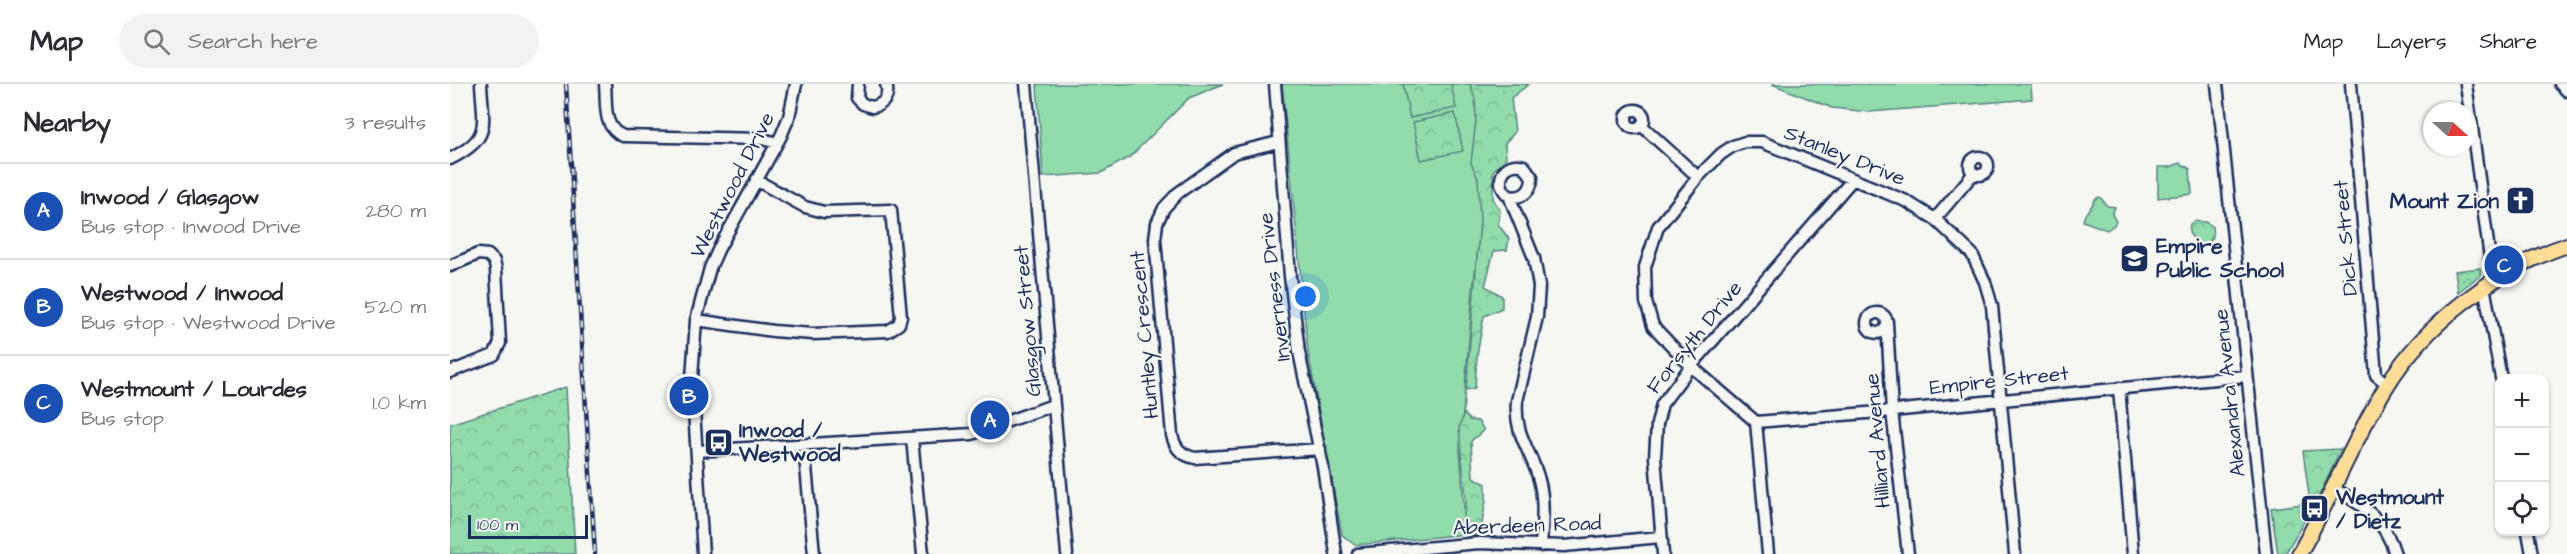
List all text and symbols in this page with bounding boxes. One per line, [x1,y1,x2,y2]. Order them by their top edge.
search box [119,14,539,68]
text: Map [30,22,83,61]
icon: search [140,25,173,58]
text: Search here [188,26,318,57]
text: Map [2303,27,2343,56]
text: Layers [2376,27,2446,56]
text: Share [2479,27,2537,56]
north arrow [2423,102,2477,156]
text: Nearby [24,105,111,141]
street label: Westwood Drive [683,107,782,263]
text: 3 results [344,109,426,137]
street label: Stanley Drive [1779,118,1910,195]
street label: Dick Street [2326,178,2365,297]
text: Inwood / Glasgow [81,182,259,213]
church icon: Mount Zion [2504,185,2536,217]
place label: Mount Zion [2390,187,2499,216]
text: A [37,197,50,225]
text: 280 m [365,197,426,225]
street label: Inverness Drive [1251,211,1298,363]
text: Bus stop · Inwood Drive [81,213,301,241]
place label: Empire Public School [2156,232,2285,285]
school or university icon: Empire Public School [2119,242,2151,274]
pin: C [2484,242,2524,288]
street label: Glasgow Street [1006,243,1051,398]
street label: Huntley Crescent [1123,249,1168,420]
street label: Forsyth Drive [1640,275,1751,401]
text: Westwood / Inwood [81,278,283,309]
your location [1291,282,1320,311]
text: B [36,293,51,321]
text: 520 m [364,293,426,321]
street label: Alexandra Avenue [2206,307,2253,478]
text: Bus stop · Westwood Drive [81,309,336,337]
street label: Empire Street [1928,359,2071,403]
street label: Hilliard Avenue [1857,372,1898,510]
text: Westmount / Lourdes [81,374,307,405]
pin: B [670,374,708,418]
map controls [2495,374,2549,536]
button: + [2495,374,2549,428]
text: C [36,389,51,417]
text: 1.0 km [372,389,426,417]
pin: A [970,398,1010,442]
text: Bus stop [81,405,164,433]
place label: Inwood / Westwood [738,416,841,469]
bus stop icon: Inwood / Westwood [702,426,734,458]
button: − [2495,428,2549,482]
button: locate [2495,482,2549,536]
place label: Westmount / Dietz [2335,483,2444,536]
bus stop icon: Westmount / Dietz [2299,493,2331,525]
street label: Aberdeen Road [1452,508,1602,543]
scale bar [468,512,588,540]
text: 100 m [477,514,518,536]

